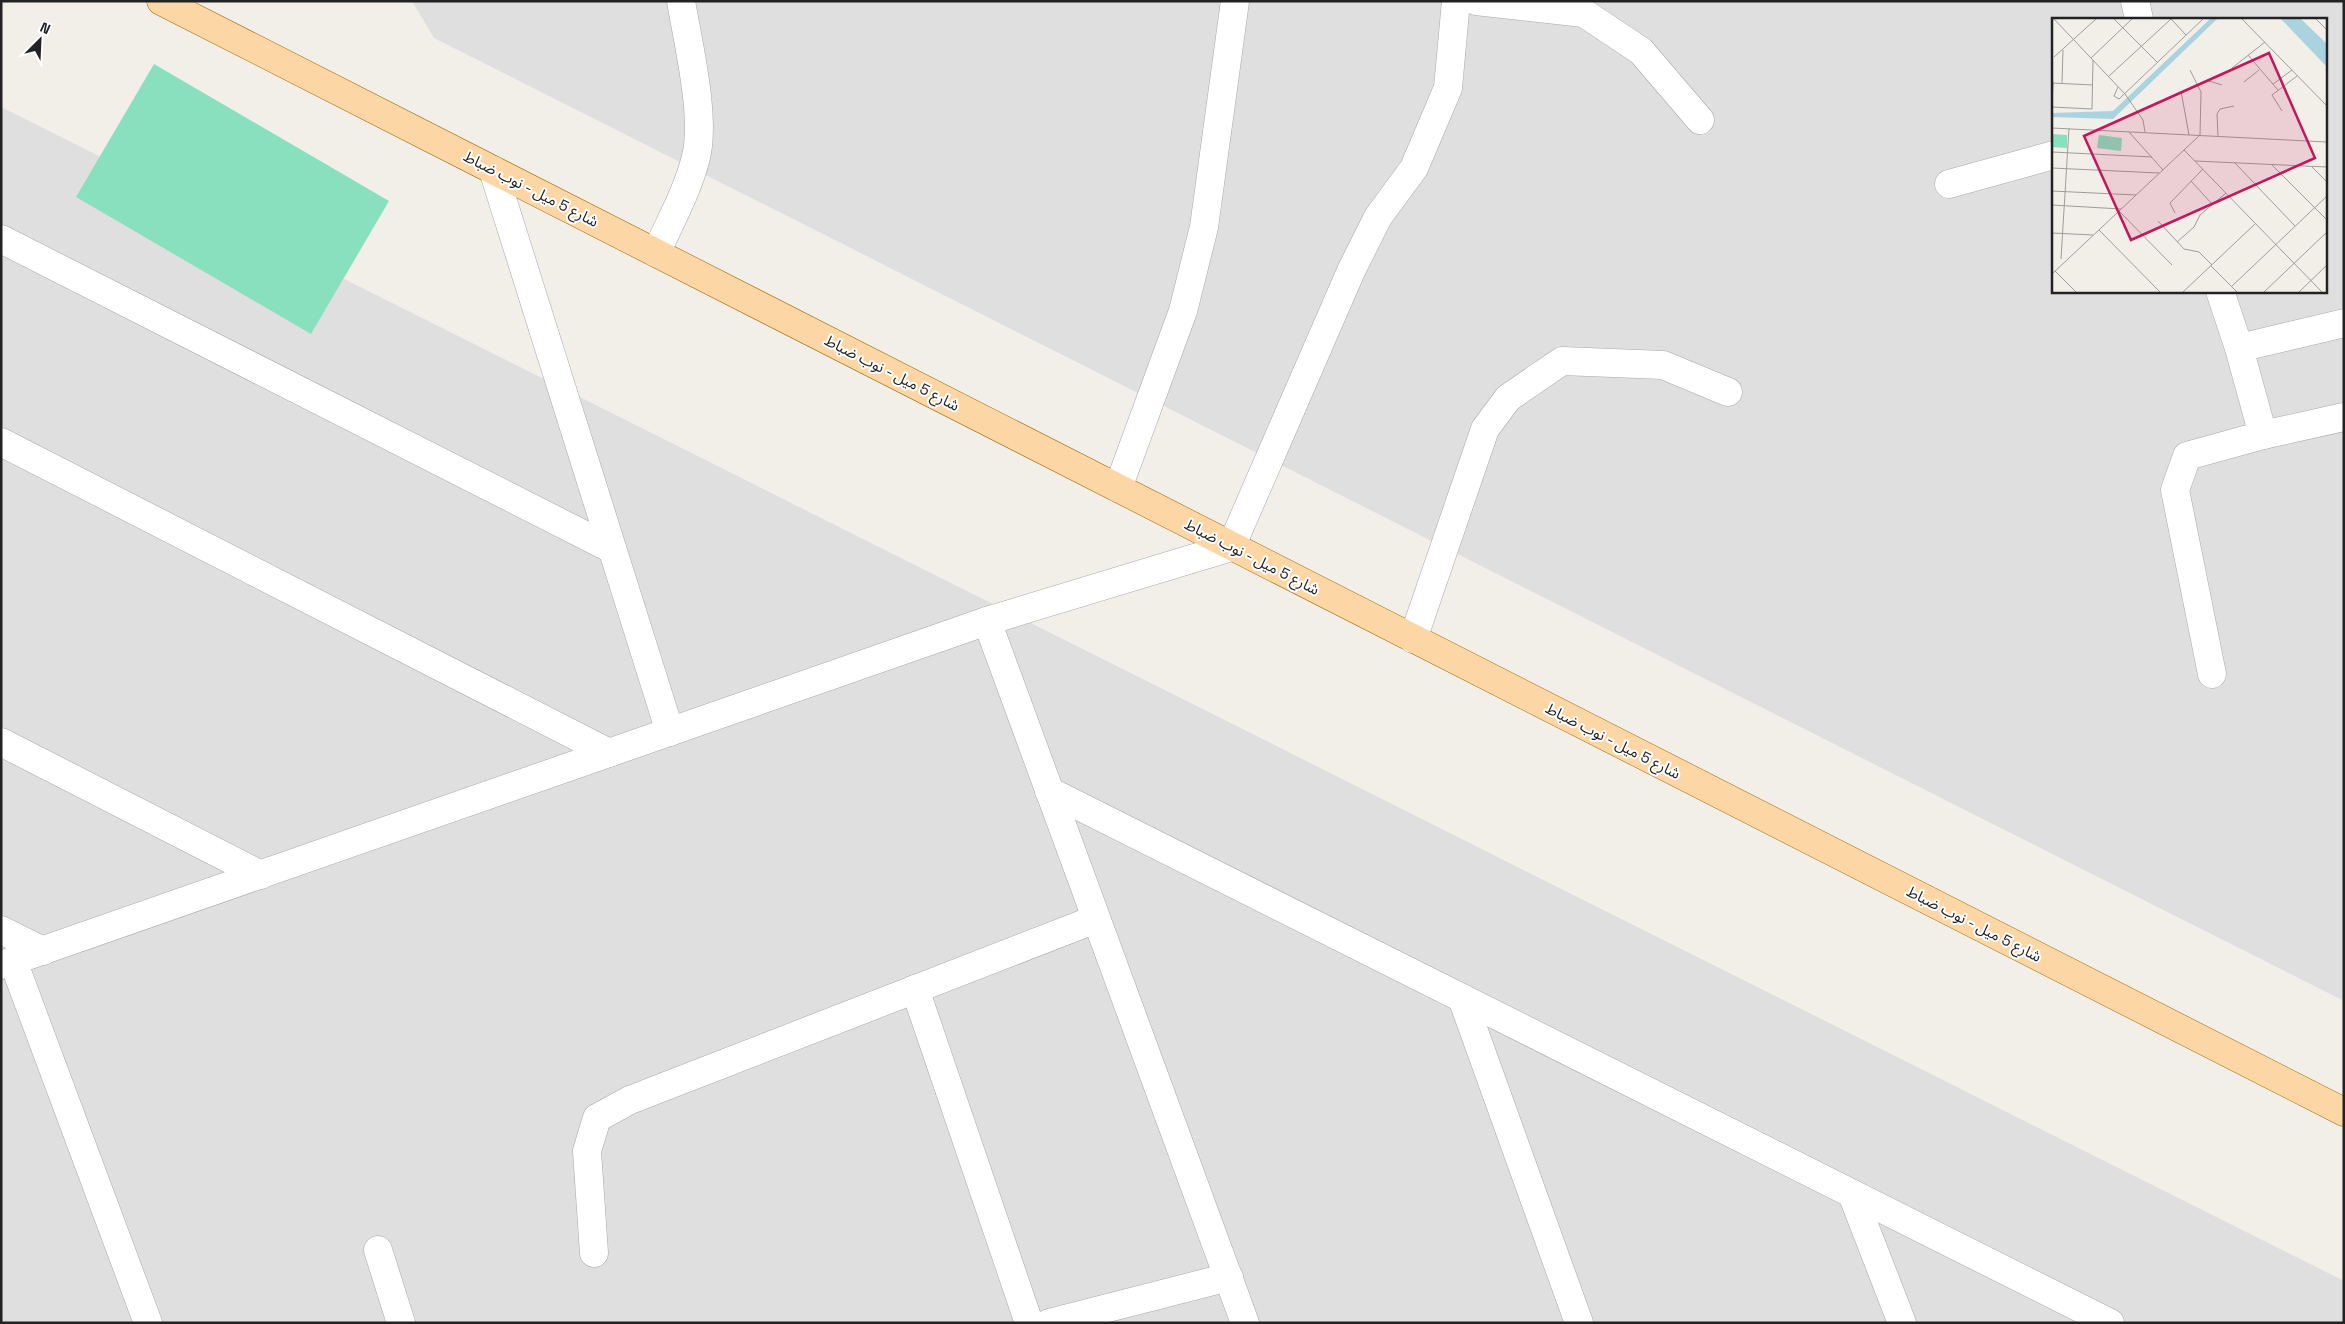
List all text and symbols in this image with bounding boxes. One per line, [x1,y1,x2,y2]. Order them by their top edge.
north arrow [15,15,65,65]
text: N [37,18,53,38]
inset map [2052,18,2328,292]
street label: شارع 5 ميل - نوب ضباط [459,146,602,234]
street label: شارع 5 ميل - نوب ضباط [820,330,963,418]
street label: شارع 5 ميل - نوب ضباط [1180,514,1323,602]
street label: شارع 5 ميل - نوب ضباط [1541,698,1684,786]
street label: شارع 5 ميل - نوب ضباط [1902,881,2045,969]

